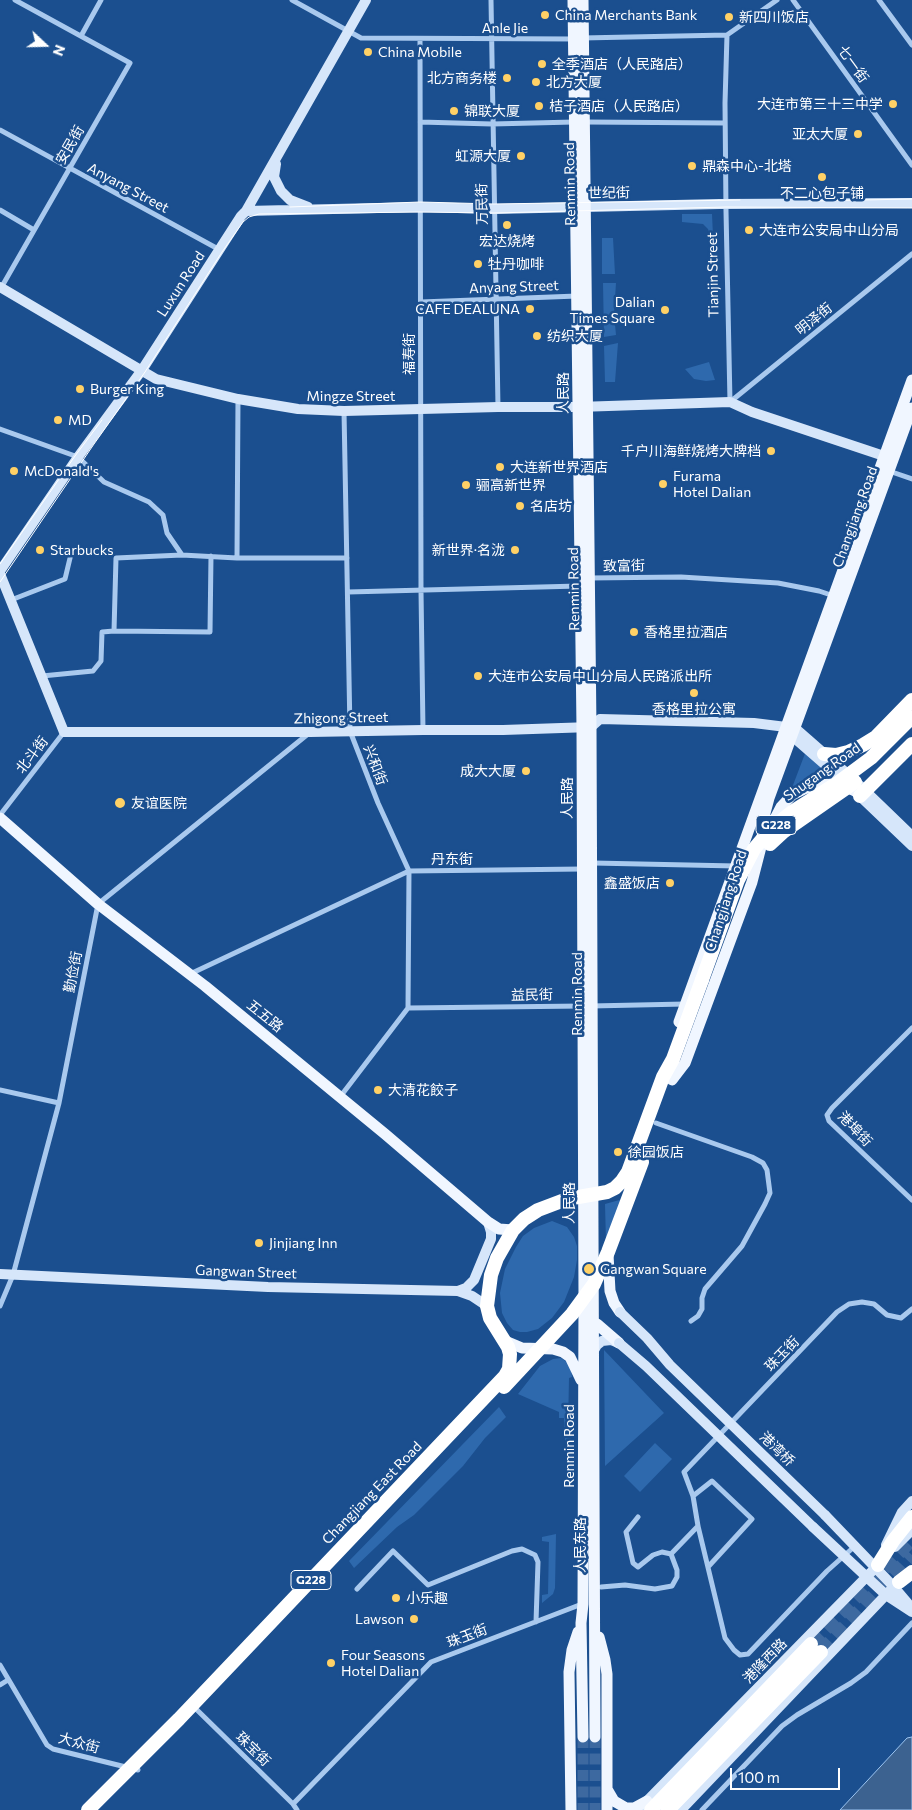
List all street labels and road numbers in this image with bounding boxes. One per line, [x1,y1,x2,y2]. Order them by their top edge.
street label: Anle Jie [482,20,528,36]
street label: 七一街 [834,42,872,86]
street label: 安民街 [52,123,88,167]
street label: Renmin Road [561,142,579,226]
street label: Anyang Street [84,160,172,216]
street label: 万民街 [473,183,491,225]
street label: 世纪街 [588,184,630,202]
street label: Tianjin Street [704,232,722,318]
street label: Luxun Road [154,248,208,320]
street label: Anyang Street [469,277,559,297]
street label: 明泽街 [792,299,836,339]
street label: 福寿街 [401,333,417,375]
street label: 人民路 [555,372,571,414]
street label: Mingze Street [306,388,396,404]
street label: Changjiang Road [829,464,881,570]
street label: Renmin Road [565,547,583,631]
street label: 致富街 [603,557,645,575]
street label: Zhigong Street [294,709,388,727]
street label: 北斗街 [12,733,52,777]
street label: Shugang Road [780,739,864,805]
street label: 兴和街 [360,742,390,788]
street label: 人民路 [559,777,575,819]
road number: G228 [756,816,796,834]
street label: Changjiang Road [702,848,750,954]
street label: 丹东街 [431,851,473,867]
street label: 勤俭街 [61,950,85,994]
street label: Renmin Road [569,952,585,1036]
street label: 益民街 [511,986,553,1004]
street label: 五五路 [243,996,287,1036]
street label: 港埠街 [834,1108,876,1150]
street label: 人民路 [561,1182,577,1224]
street label: Gangwan Street [195,1262,297,1282]
street label: 珠玉街 [761,1333,803,1375]
street label: Renmin Road [561,1404,577,1488]
street label: 港湾桥 [756,1428,798,1470]
street label: Changjiang East Road [319,1438,425,1548]
street label: 人民东路 [572,1517,588,1573]
road number: G228 [291,1570,331,1590]
street label: 珠玉街 [444,1621,490,1651]
street label: 港隆西路 [740,1635,790,1687]
street label: 珠宝街 [232,1728,274,1770]
street label: 大众街 [57,1729,101,1757]

